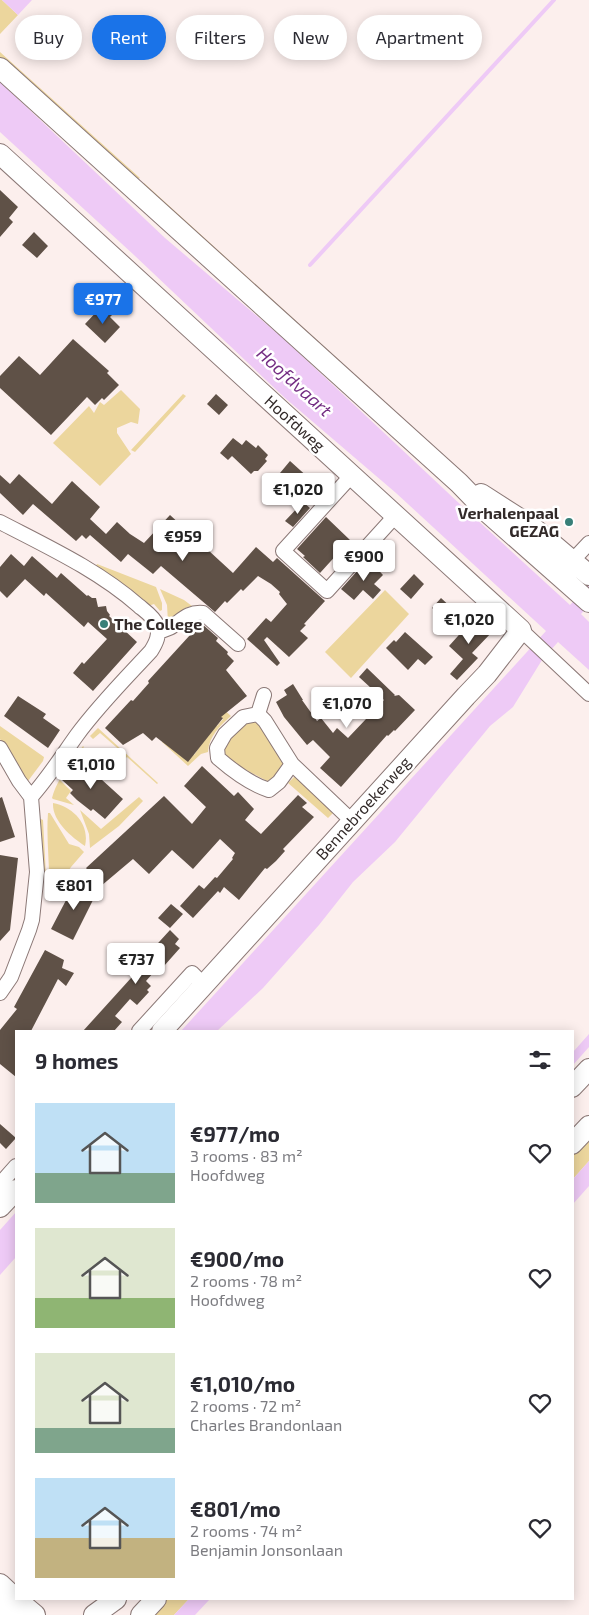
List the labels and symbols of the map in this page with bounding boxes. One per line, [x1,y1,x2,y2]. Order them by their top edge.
pin: €977 [73,282,133,325]
water label: Hoofdvaart [253,342,337,421]
street label: Hoofdweg [261,391,329,455]
pin: €1,020 [257,472,339,515]
place label: Verhalenpaal GEZAG [458,503,560,540]
marker: Verhalenpaal GEZAG [563,516,575,528]
pin: €959 [153,520,213,562]
pin: €900 [334,540,394,582]
pin: €1,020 [428,602,510,645]
place label: The College [114,614,202,633]
marker: The College [98,618,110,630]
pin: €1,070 [306,686,388,729]
pin: €1,010 [50,748,132,790]
street label: Bennebroekerweg [311,752,414,863]
pin: €801 [44,868,104,911]
pin: €737 [106,942,166,985]

